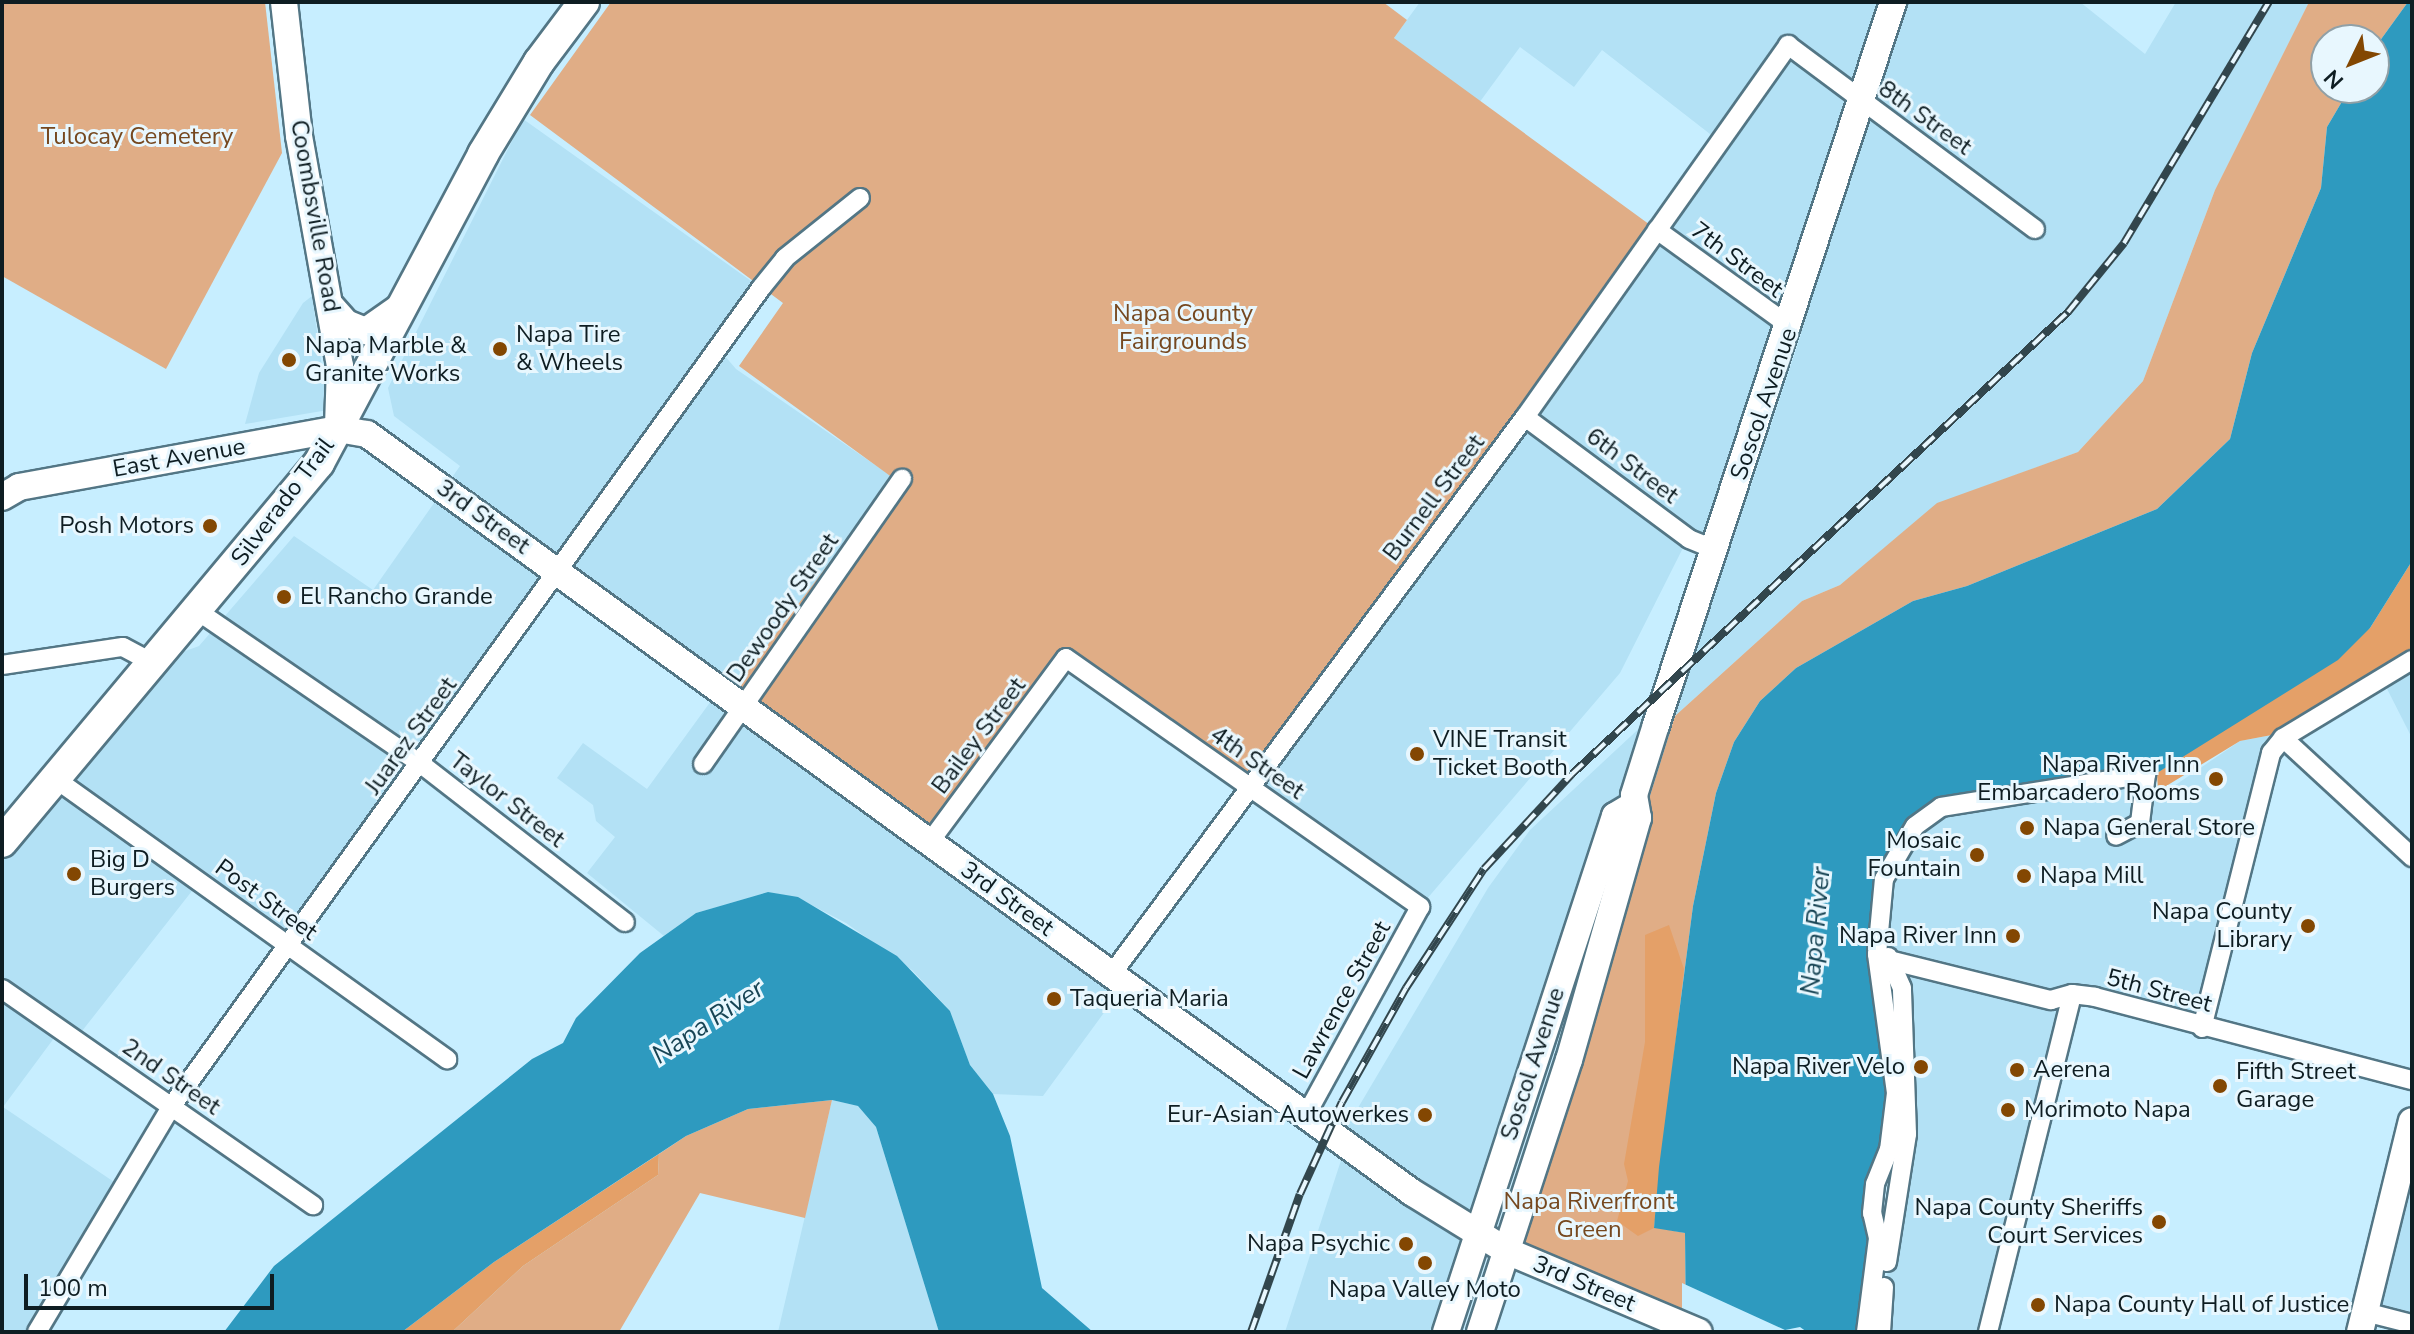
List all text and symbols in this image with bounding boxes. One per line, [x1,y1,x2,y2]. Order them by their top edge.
north arrow [2310,24,2390,104]
text: N [2317,63,2350,95]
street label: 8th Street [1873,75,1977,161]
street label: Coombsville Road [284,118,346,314]
park label: Tulocay Cemetery [41,123,233,151]
street label: 7th Street [1685,216,1789,304]
park label: Napa County Fairgrounds [1113,300,1253,356]
place label: Napa Tire & Wheels [516,321,623,377]
street label: Soscol Avenue [1725,324,1803,484]
place label: Napa Marble & Granite Works [305,332,467,388]
marker: Napa Tire & Wheels [491,340,509,358]
marker: Napa Marble & Granite Works [280,351,298,369]
street label: 6th Street [1580,422,1684,510]
street label: Burnell Street [1377,429,1491,567]
street label: East Avenue [110,432,248,484]
street label: Silverado Trail [225,432,341,572]
street label: 3rd Street [431,473,535,561]
place label: Posh Motors [59,512,194,540]
marker: Posh Motors [201,517,219,535]
street label: Dewoody Street [721,528,845,688]
place label: El Rancho Grande [300,583,493,611]
marker: El Rancho Grande [275,588,293,606]
street label: Juarez Street [359,672,463,800]
street label: Bailey Street [926,672,1032,800]
street label: 4th Street [1204,720,1310,806]
place label: VINE Transit Ticket Booth [1433,726,1568,782]
marker: VINE Transit Ticket Booth [1408,745,1426,763]
street label: Taylor Street [444,746,570,854]
place label: Napa River Inn Embarcadero Rooms [1977,751,2200,807]
marker: Napa River Inn Embarcadero Rooms [2207,770,2225,788]
place label: Napa General Store [2043,814,2255,842]
marker: Napa General Store [2018,819,2036,837]
place label: Mosaic Fountain [1868,827,1961,883]
place label: Big D Burgers [90,846,175,902]
marker: Mosaic Fountain [1968,846,1986,864]
street label: Post Street [209,853,323,947]
street label: 3rd Street [955,855,1059,943]
place label: Napa Mill [2040,862,2144,890]
marker: Big D Burgers [65,865,83,883]
water label: Napa River [1795,866,1837,996]
marker: Napa Mill [2015,867,2033,885]
place label: Napa County Library [2152,898,2292,954]
street label: Lawrence Street [1287,916,1397,1084]
marker: Napa County Library [2299,917,2317,935]
place label: Napa River Inn [1839,922,1997,950]
marker: Napa River Inn [2004,927,2022,945]
street label: 5th Street [2103,963,2215,1019]
water label: Napa River [646,973,770,1071]
street label: Soscol Avenue [1495,984,1571,1144]
place label: Taqueria Maria [1070,985,1229,1013]
marker: Taqueria Maria [1045,990,1063,1008]
street label: 2nd Street [116,1033,226,1121]
place label: Napa River Velo [1732,1053,1905,1081]
place label: Aerena [2033,1056,2111,1084]
marker: Napa River Velo [1912,1058,1930,1076]
place label: Fifth Street Garage [2236,1058,2356,1114]
marker: Aerena [2008,1061,2026,1079]
marker: Fifth Street Garage [2211,1077,2229,1095]
place label: Morimoto Napa [2024,1096,2191,1124]
place label: Eur-Asian Autowerkes [1167,1101,1409,1129]
marker: Morimoto Napa [1999,1101,2017,1119]
marker: Eur-Asian Autowerkes [1416,1106,1434,1124]
park label: Napa Riverfront Green [1504,1188,1674,1244]
place label: Napa County Sheriffs Court Services [1914,1194,2143,1250]
marker: Napa County Sheriffs Court Services [2150,1213,2168,1231]
place label: Napa Psychic [1247,1230,1390,1258]
marker: Napa Psychic [1397,1235,1415,1253]
street label: 3rd Street [1528,1250,1640,1318]
marker: Napa Valley Moto [1416,1254,1434,1272]
scale bar [28,1258,278,1308]
text: 100 m [38,1272,108,1304]
place label: Napa Valley Moto [1329,1276,1521,1304]
place label: Napa County Hall of Justice [2054,1291,2349,1319]
marker: Napa County Hall of Justice [2029,1296,2047,1314]

